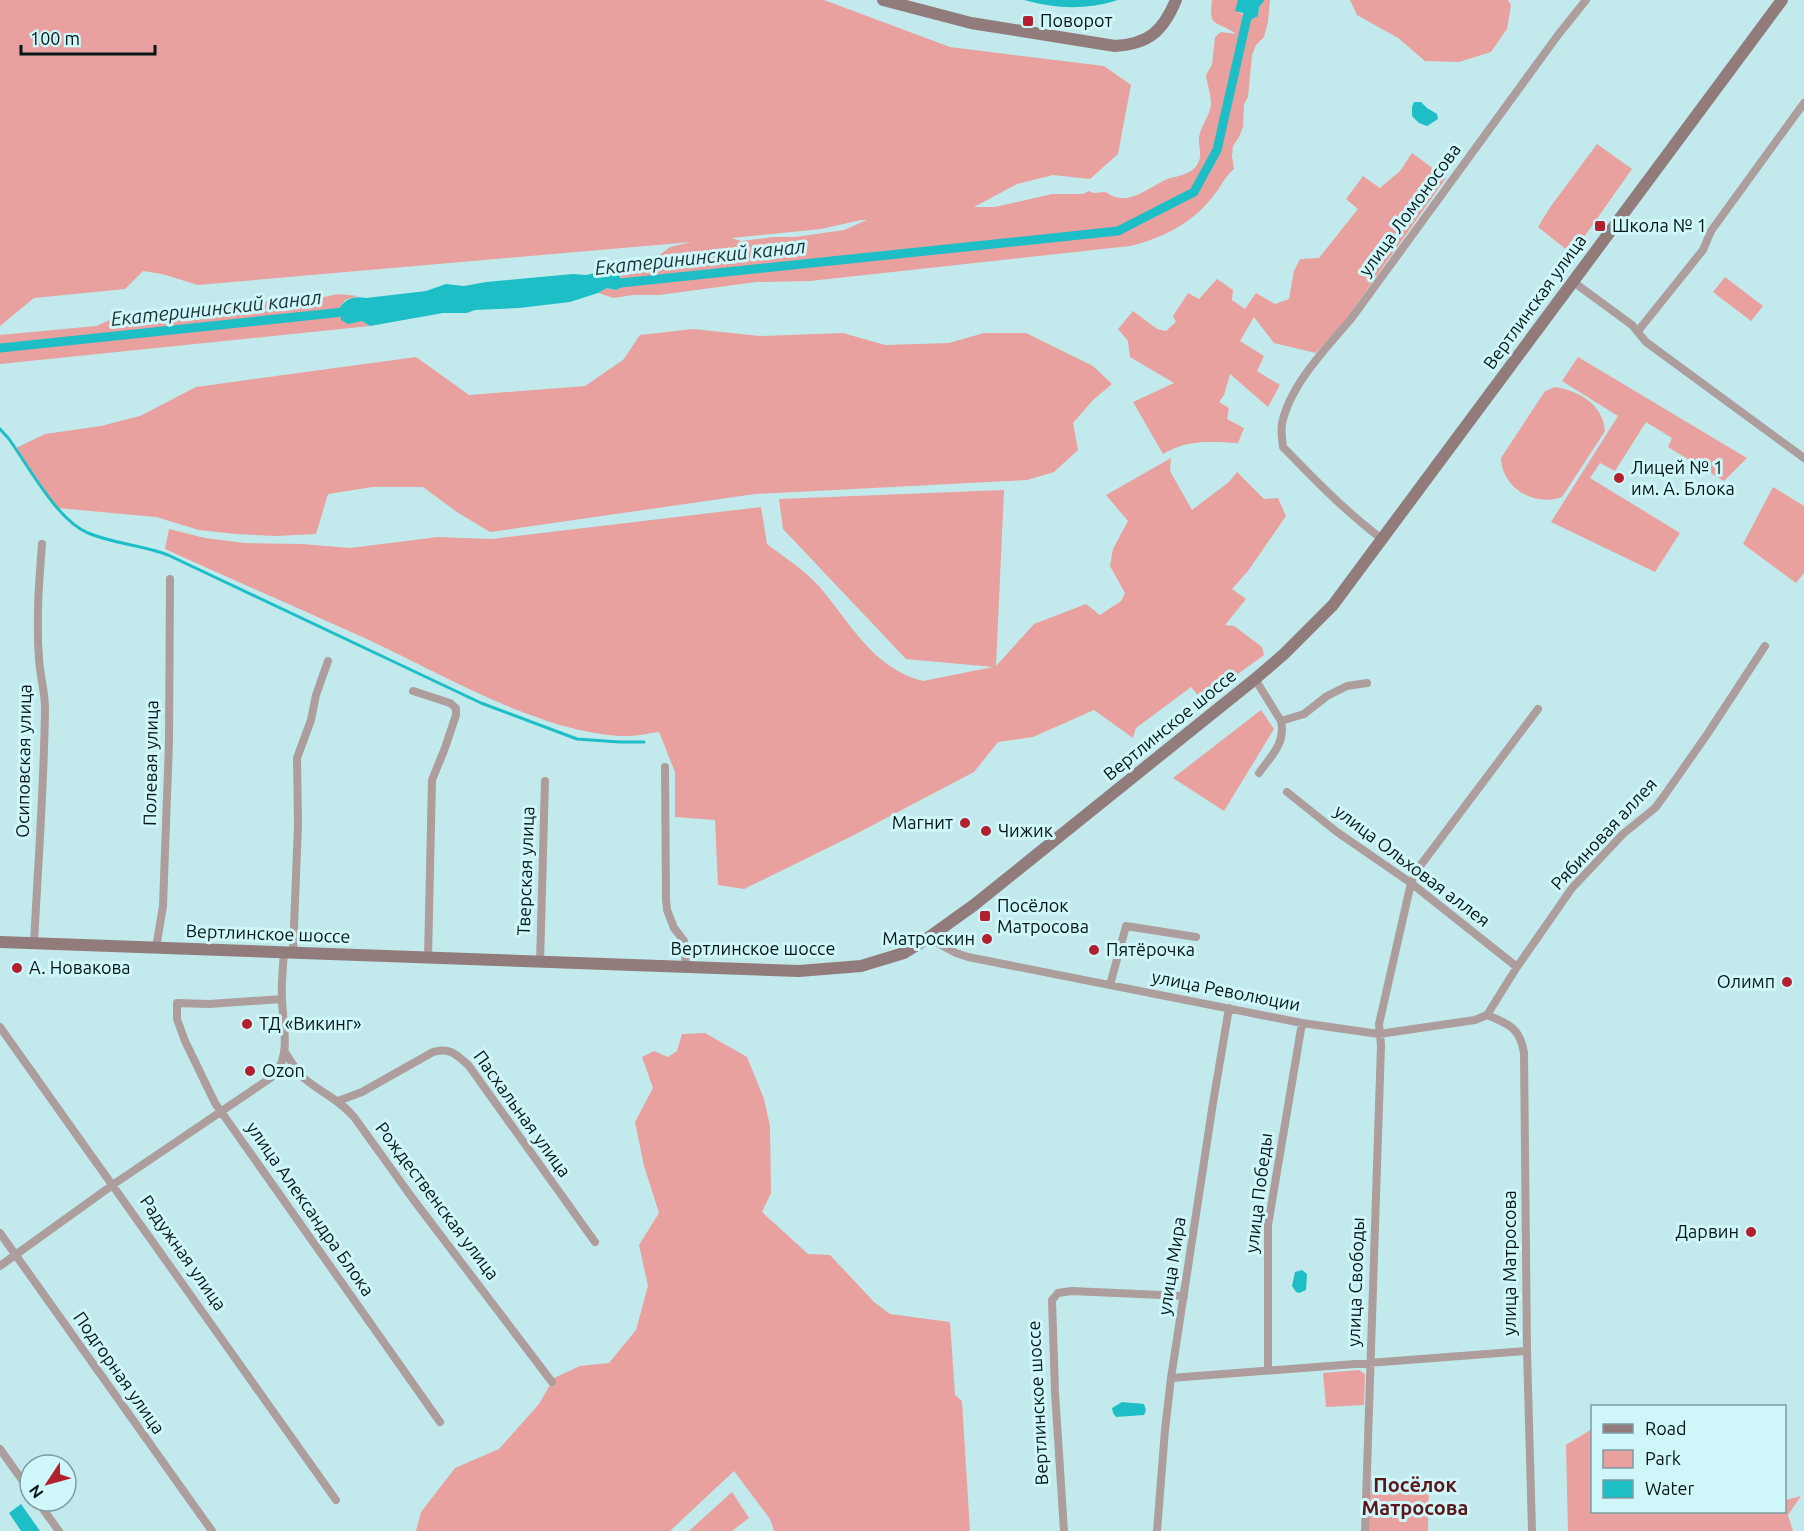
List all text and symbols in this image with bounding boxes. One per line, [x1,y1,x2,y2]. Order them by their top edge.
place label: Поворот [1040,10,1112,30]
marker: Поворот [1021,14,1035,28]
scale bar [21,18,154,56]
text: 100 m [30,28,80,48]
street label: улица Ломоносова [1354,139,1464,280]
place label: Школа № 1 [1612,215,1707,235]
marker: Школа № 1 [1593,219,1607,233]
street label: Вертлинская улица [1479,230,1590,372]
water label: Екатерининский канал [593,234,807,279]
water label: Екатерининский канал [109,285,323,330]
place label: Лицей № 1 им. А. Блока [1631,457,1735,498]
marker: Лицей № 1 им. А. Блока [1612,471,1626,485]
street label: Вертлинское шоссе [1099,665,1240,784]
street label: Осиповская улица [12,684,34,838]
street label: Полевая улица [139,700,161,826]
street label: Рябиновая аллея [1546,773,1660,893]
street label: улица Ольховая аллея [1331,800,1494,930]
street label: Тверская улица [513,806,537,936]
place label: Магнит [892,812,953,832]
marker: Магнит [958,816,972,830]
place label: Чижик [998,820,1053,840]
marker: Чижик [979,824,993,838]
place label: Посёлок Матросова [997,895,1089,936]
marker: Посёлок Матросова [978,909,992,923]
street label: Вертлинское шоссе [185,920,351,946]
place label: Матроскин [882,928,975,948]
marker: Матроскин [980,932,994,946]
street label: Вертлинское шоссе [671,938,835,958]
place label: Пятёрочка [1106,939,1195,959]
marker: Пятёрочка [1087,943,1101,957]
place label: А. Новакова [29,957,131,977]
marker: А. Новакова [10,961,24,975]
street label: улица Революции [1150,966,1302,1014]
place label: Олимп [1717,971,1775,991]
marker: Олимп [1780,975,1794,989]
place label: ТД «Викинг» [259,1013,362,1033]
marker: ТД «Викинг» [240,1017,254,1031]
street label: Пасхальная улица [470,1046,575,1181]
place label: Ozon [262,1060,305,1080]
marker: Ozon [243,1064,257,1078]
street label: улица Александра Блока [243,1117,379,1299]
street label: Рождественская улица [372,1118,504,1283]
street label: улица Победы [1241,1132,1275,1254]
street label: улица Матросова [1499,1190,1519,1336]
street label: Радужная улица [137,1191,231,1314]
street label: улица Мира [1153,1215,1189,1317]
street label: улица Свободы [1343,1217,1367,1347]
place label: Дарвин [1676,1221,1739,1241]
marker: Дарвин [1744,1225,1758,1239]
street label: Подгорная улица [70,1307,169,1437]
street label: Вертлинское шоссе [1023,1320,1051,1486]
legend [1591,1405,1786,1513]
text: Road [1645,1418,1687,1438]
text: Park [1645,1448,1681,1468]
north arrow [18,1453,78,1513]
district label: Посёлок Матросова [1362,1473,1468,1519]
text: Water [1645,1478,1695,1498]
text: N [25,1482,47,1502]

